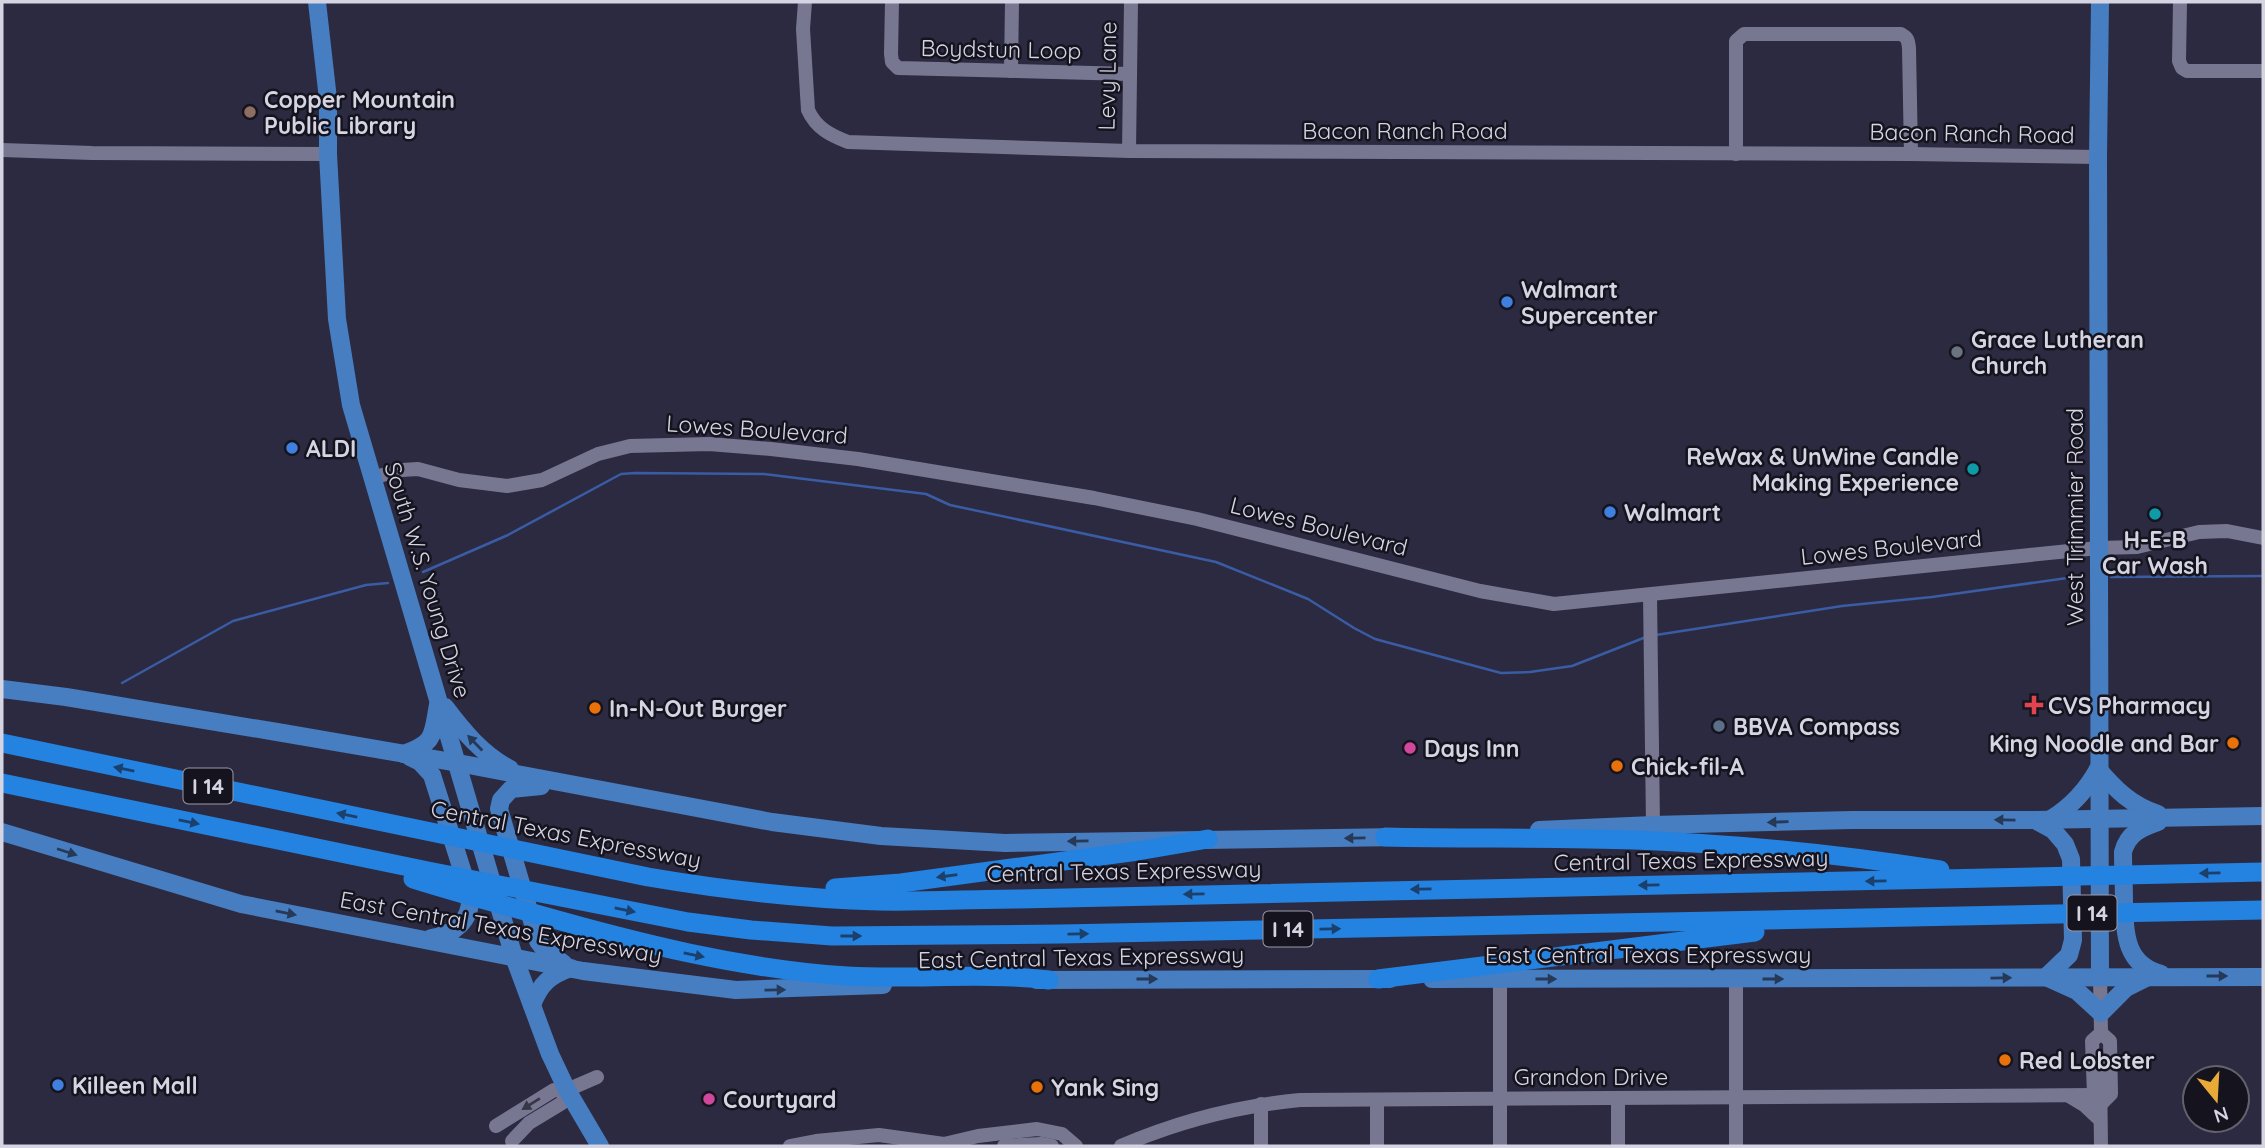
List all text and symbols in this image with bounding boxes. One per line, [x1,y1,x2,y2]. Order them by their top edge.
street label: Levy Lane [1092,21,1122,131]
street label: Boydstun Loop [920,33,1082,65]
place label: Copper Mountain Public Library [264,85,455,140]
marker: Copper Mountain Public Library [242,104,258,120]
street label: Bacon Ranch Road [1302,116,1508,145]
street label: Bacon Ranch Road [1869,117,2075,149]
place label: Walmart Supercenter [1521,275,1658,330]
marker: Walmart Supercenter [1499,294,1515,310]
place label: Grace Lutheran Church [1971,325,2144,380]
marker: Grace Lutheran Church [1949,344,1965,360]
street label: Lowes Boulevard [665,408,849,450]
street label: West Trimmier Road [2060,408,2089,626]
place label: ALDI [306,434,356,463]
marker: ALDI [284,440,300,456]
place label: ReWax & UnWine Candle Making Experience [1686,442,1959,497]
street label: South W.S. Young Drive [378,459,478,701]
marker: ReWax & UnWine Candle Making Experience [1965,461,1981,477]
street label: Lowes Boulevard [1227,490,1411,562]
place label: Walmart [1624,498,1721,527]
marker: Walmart [1602,504,1618,520]
marker: H-E-B Car Wash [2147,506,2163,522]
street label: Lowes Boulevard [1799,523,1983,571]
place label: H-E-B Car Wash [2102,525,2208,580]
place label: CVS Pharmacy [2048,691,2211,720]
place label: In-N-Out Burger [609,694,787,723]
marker: CVS Pharmacy [2026,697,2042,713]
marker: In-N-Out Burger [587,700,603,716]
place label: BBVA Compass [1733,712,1900,741]
marker: BBVA Compass [1711,718,1727,734]
place label: King Noodle and Bar [1989,729,2219,758]
place label: Days Inn [1424,734,1519,763]
one-way arrow [467,735,484,752]
marker: King Noodle and Bar [2225,735,2241,751]
marker: Days Inn [1402,740,1418,756]
place label: Chick-fil-A [1631,752,1744,781]
marker: Chick-fil-A [1609,758,1625,774]
one-way arrow [113,763,135,774]
road number: I 14 [184,768,232,804]
street label: Central Texas Expressway [428,794,704,874]
one-way arrow [336,810,358,821]
one-way arrow [1994,814,2016,826]
one-way arrow [178,816,200,827]
one-way arrow [1767,816,1789,828]
one-way arrow [1344,832,1366,843]
one-way arrow [1067,835,1089,847]
street label: Central Texas Expressway [1553,843,1829,877]
one-way arrow [57,847,78,857]
street label: Central Texas Expressway [986,854,1262,888]
one-way arrow [2199,867,2221,879]
one-way arrow [935,871,957,882]
one-way arrow [1865,875,1887,886]
one-way arrow [1637,879,1659,891]
street label: East Central Texas Expressway [338,884,664,970]
one-way arrow [1410,884,1432,895]
one-way arrow [1182,888,1204,900]
road number: I 14 [2068,895,2116,930]
one-way arrow [614,904,636,915]
one-way arrow [275,908,297,919]
road number: I 14 [1264,912,1312,946]
one-way arrow [1319,923,1341,934]
one-way arrow [1067,928,1089,939]
one-way arrow [840,930,862,942]
street label: East Central Texas Expressway [917,940,1245,974]
street label: East Central Texas Expressway [1485,940,1811,969]
one-way arrow [683,949,705,960]
one-way arrow [2206,970,2228,982]
one-way arrow [1990,972,2012,984]
one-way arrow [1136,973,1158,985]
one-way arrow [1535,973,1557,985]
one-way arrow [1762,973,1784,985]
one-way arrow [765,984,787,995]
place label: Red Lobster [2019,1046,2155,1075]
marker: Red Lobster [1997,1052,2013,1068]
street label: Grandon Drive [1514,1062,1668,1091]
north arrow [2181,1064,2251,1134]
place label: Killeen Mall [72,1071,198,1100]
place label: Yank Sing [1051,1073,1159,1102]
marker: Killeen Mall [50,1077,66,1093]
marker: Yank Sing [1029,1079,1045,1095]
place label: Courtyard [723,1085,837,1114]
marker: Courtyard [701,1091,717,1107]
one-way arrow [521,1098,540,1111]
text: N [2211,1102,2232,1129]

